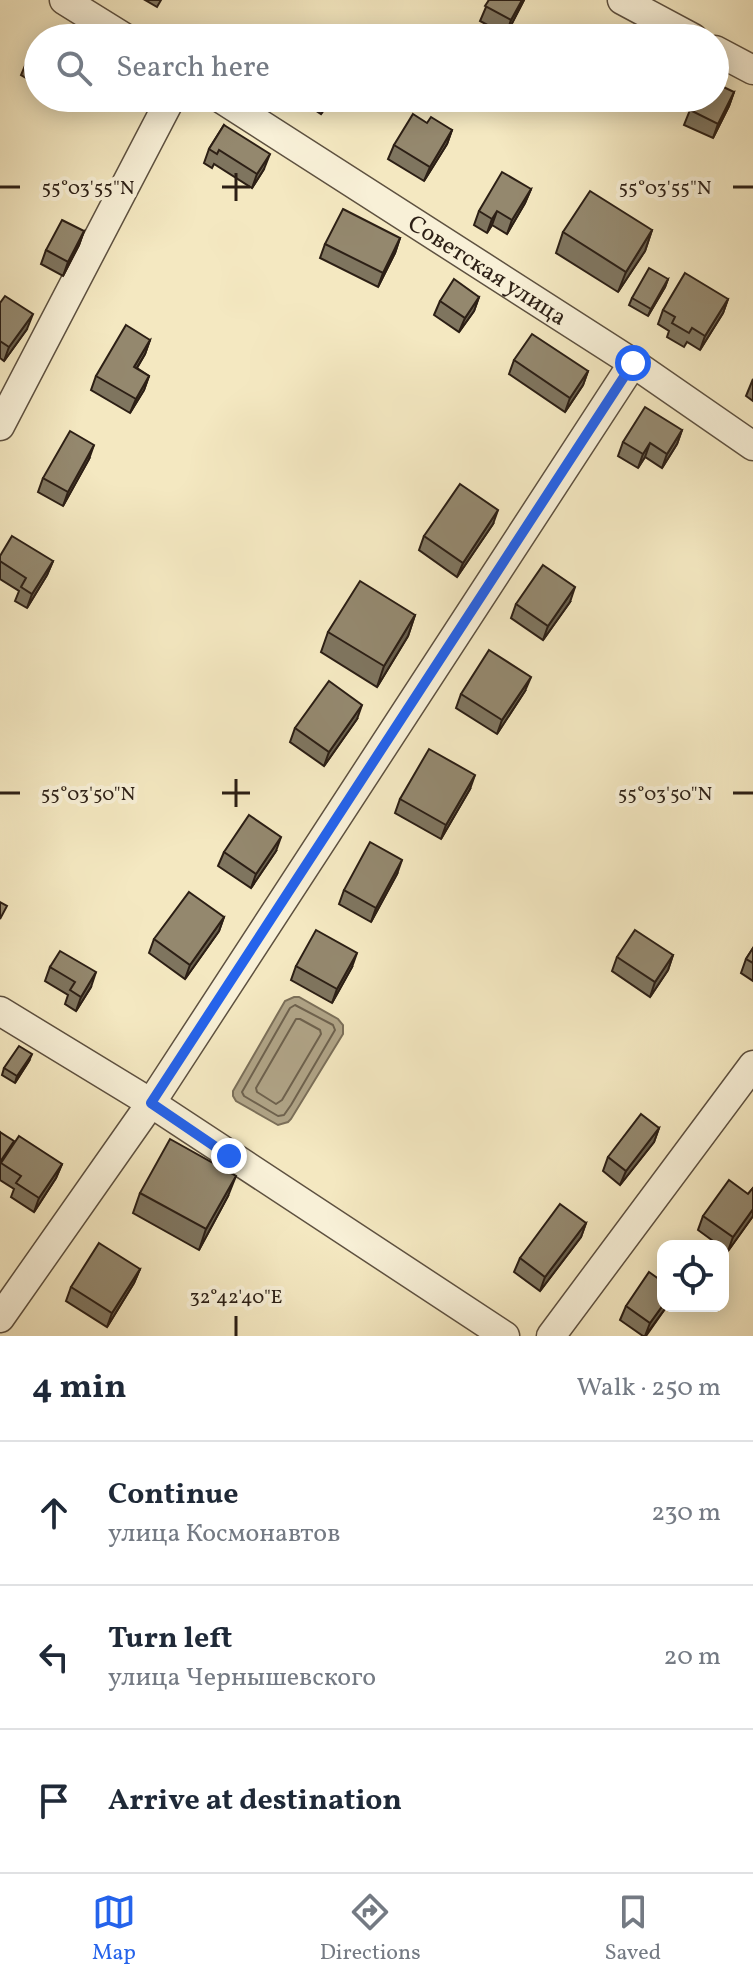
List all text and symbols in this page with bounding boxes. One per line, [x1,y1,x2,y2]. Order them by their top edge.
search box [24,24,729,112]
icon: search [52,46,96,90]
text: Search here [116,47,270,89]
text: 55°03'55"N [42,175,135,203]
text: 55°03'55"N [619,175,712,203]
street label: Советская улица [400,208,573,335]
route start [615,345,651,381]
text: 55°03'50"N [41,781,135,809]
text: 55°03'50"N [618,781,712,809]
route end [211,1138,247,1174]
map controls [657,1240,729,1312]
button: locate [657,1240,729,1312]
text: 32°42'40"E [189,1284,283,1312]
text: 4 min [32,1365,127,1412]
text: Walk · 250 m [577,1370,721,1406]
text: Continue [108,1474,239,1516]
icon: ahead [32,1491,76,1535]
text: 230 m [651,1495,721,1531]
text: улица Космонавтов [108,1516,340,1552]
text: Turn left [108,1618,232,1660]
icon: left [32,1635,76,1679]
text: 20 m [663,1639,721,1675]
text: улица Чернышевского [108,1660,376,1696]
icon: arrive [32,1779,76,1823]
text: Arrive at destination [108,1780,402,1822]
tab: Map [92,1890,136,1969]
tab: Directions [320,1890,421,1969]
tab: Saved [604,1890,661,1969]

